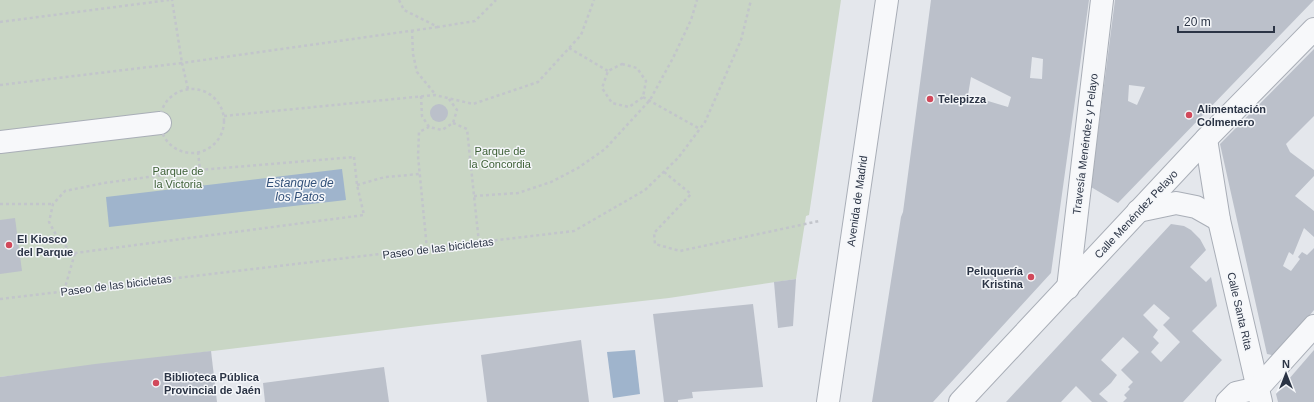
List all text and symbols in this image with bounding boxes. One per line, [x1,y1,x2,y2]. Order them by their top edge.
scale bar [1178,8,1274,34]
text: 20 m [1184,15,1211,29]
street label: Travesía Menéndez y Pelayo [1070,73,1100,215]
place label: Telepizza [938,93,987,105]
marker: Telepizza [925,94,935,104]
place label: Alimentación Colmenero [1197,103,1266,128]
marker: Alimentación Colmenero [1184,110,1194,120]
park label: Parque de la Concordia [469,145,532,170]
street label: Avenida de Madrid [845,155,869,247]
park label: Parque de la Victoria [153,165,203,190]
street label: Calle Menéndez Pelayo [1092,167,1180,261]
water label: Estanque de los Patos [266,176,334,204]
place label: El Kiosco del Parque [17,233,73,258]
street label: Paseo de las bicicletas [382,235,495,261]
marker: El Kiosco del Parque [4,240,14,250]
place label: Peluquería Kristina [967,265,1024,290]
street label: Calle Santa Rita [1225,271,1255,352]
street label: Paseo de las bicicletas [60,272,173,298]
marker: Peluquería Kristina [1026,272,1036,282]
north arrow [1266,354,1306,394]
text: N [1282,358,1290,370]
place label: Biblioteca Pública Provincial de Jaén [164,371,261,396]
marker: Biblioteca Pública Provincial de Jaén [151,378,161,388]

